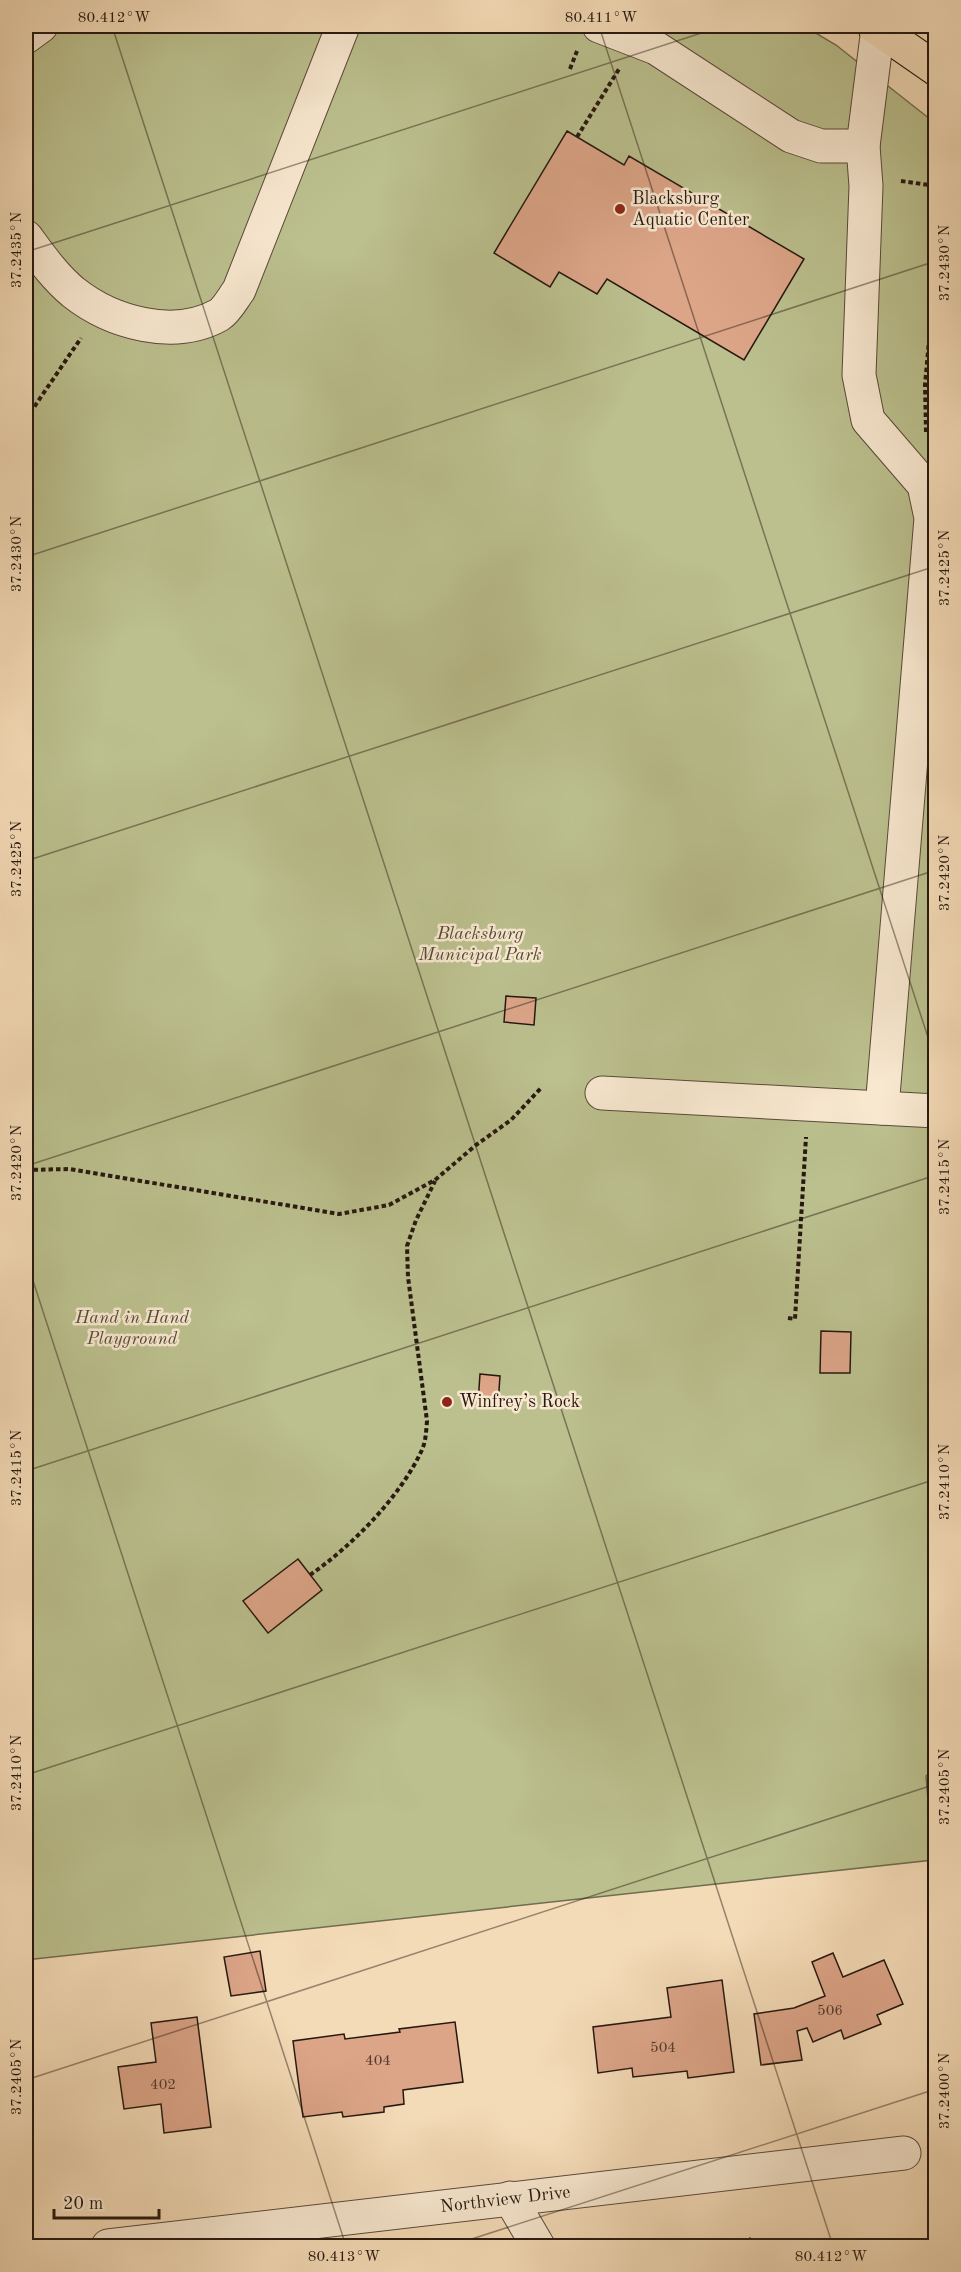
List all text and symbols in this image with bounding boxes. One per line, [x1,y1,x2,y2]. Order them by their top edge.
text: 80.412°W [78,11,150,26]
text: 80.411°W [565,11,637,26]
place label: Blacksburg Aquatic Center [632,190,750,229]
marker: Blacksburg Aquatic Center [613,202,627,216]
text: 37.2435°N [10,211,25,288]
text: 37.2430°N [938,224,953,301]
text: 37.2430°N [10,515,25,592]
text: 37.2425°N [938,529,953,606]
text: 37.2425°N [10,820,25,897]
text: 37.2420°N [938,834,953,911]
park label: Blacksburg Municipal Park [417,925,542,964]
text: 37.2420°N [10,1124,25,1201]
text: 37.2415°N [938,1138,953,1215]
park label: Hand in Hand Playground [74,1309,190,1348]
place label: Winfrey’s Rock [459,1393,580,1411]
marker: Winfrey’s Rock [440,1395,454,1409]
text: 37.2415°N [10,1429,25,1506]
text: 37.2410°N [938,1443,953,1520]
text: 37.2410°N [10,1734,25,1811]
text: 37.2405°N [938,1748,953,1825]
house number: 506 [817,2004,843,2019]
text: 37.2405°N [10,2038,25,2115]
house number: 504 [650,2041,676,2056]
text: 37.2400°N [938,2052,953,2129]
house number: 404 [365,2054,391,2069]
house number: 402 [150,2078,176,2093]
scale bar [54,2182,159,2220]
street label: Northview Drive [439,2183,572,2216]
text: 20 m [63,2195,103,2213]
text: 80.413°W [308,2250,380,2265]
text: 80.412°W [795,2250,867,2265]

